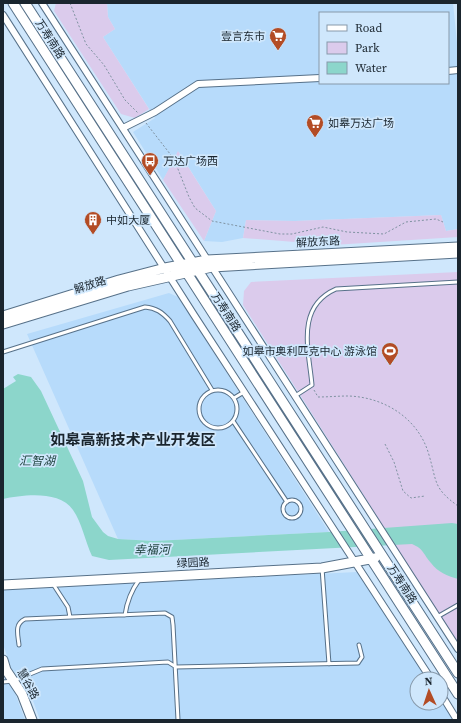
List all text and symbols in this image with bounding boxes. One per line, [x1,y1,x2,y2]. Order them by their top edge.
legend [319,12,449,84]
street label: 万寿南路 [32,16,68,62]
text: Road [355,20,382,36]
supermarket icon: 壹言东市 [268,26,288,51]
place label: 壹言东市 [221,29,265,44]
text: Park [355,40,380,56]
text: Water [355,60,387,76]
supermarket icon: 如皋万达广场 [305,113,325,138]
place label: 如皋万达广场 [328,116,394,131]
bus stop icon: 万达广场西 [140,151,160,176]
place label: 万达广场西 [163,154,218,169]
building icon: 中如大厦 [83,210,103,235]
place label: 中如大厦 [106,213,150,228]
street label: 解放东路 [296,233,340,251]
street label: 解放路 [72,273,108,297]
street label: 万寿南路 [208,289,244,335]
sports icon: 如皋市奥利匹克中心 游泳馆 [380,341,400,366]
place label: 如皋市奥利匹克中心 游泳馆 [242,344,377,359]
district label: 如皋高新技术产业开发区 [50,429,216,450]
water label: 汇智湖 [19,453,57,469]
water label: 幸福河 [134,542,172,558]
street label: 绿园路 [176,555,210,571]
street label: 万寿南路 [384,561,420,607]
street label: 慧谷路 [13,666,43,702]
north arrow [409,671,449,711]
text: N [424,674,433,689]

